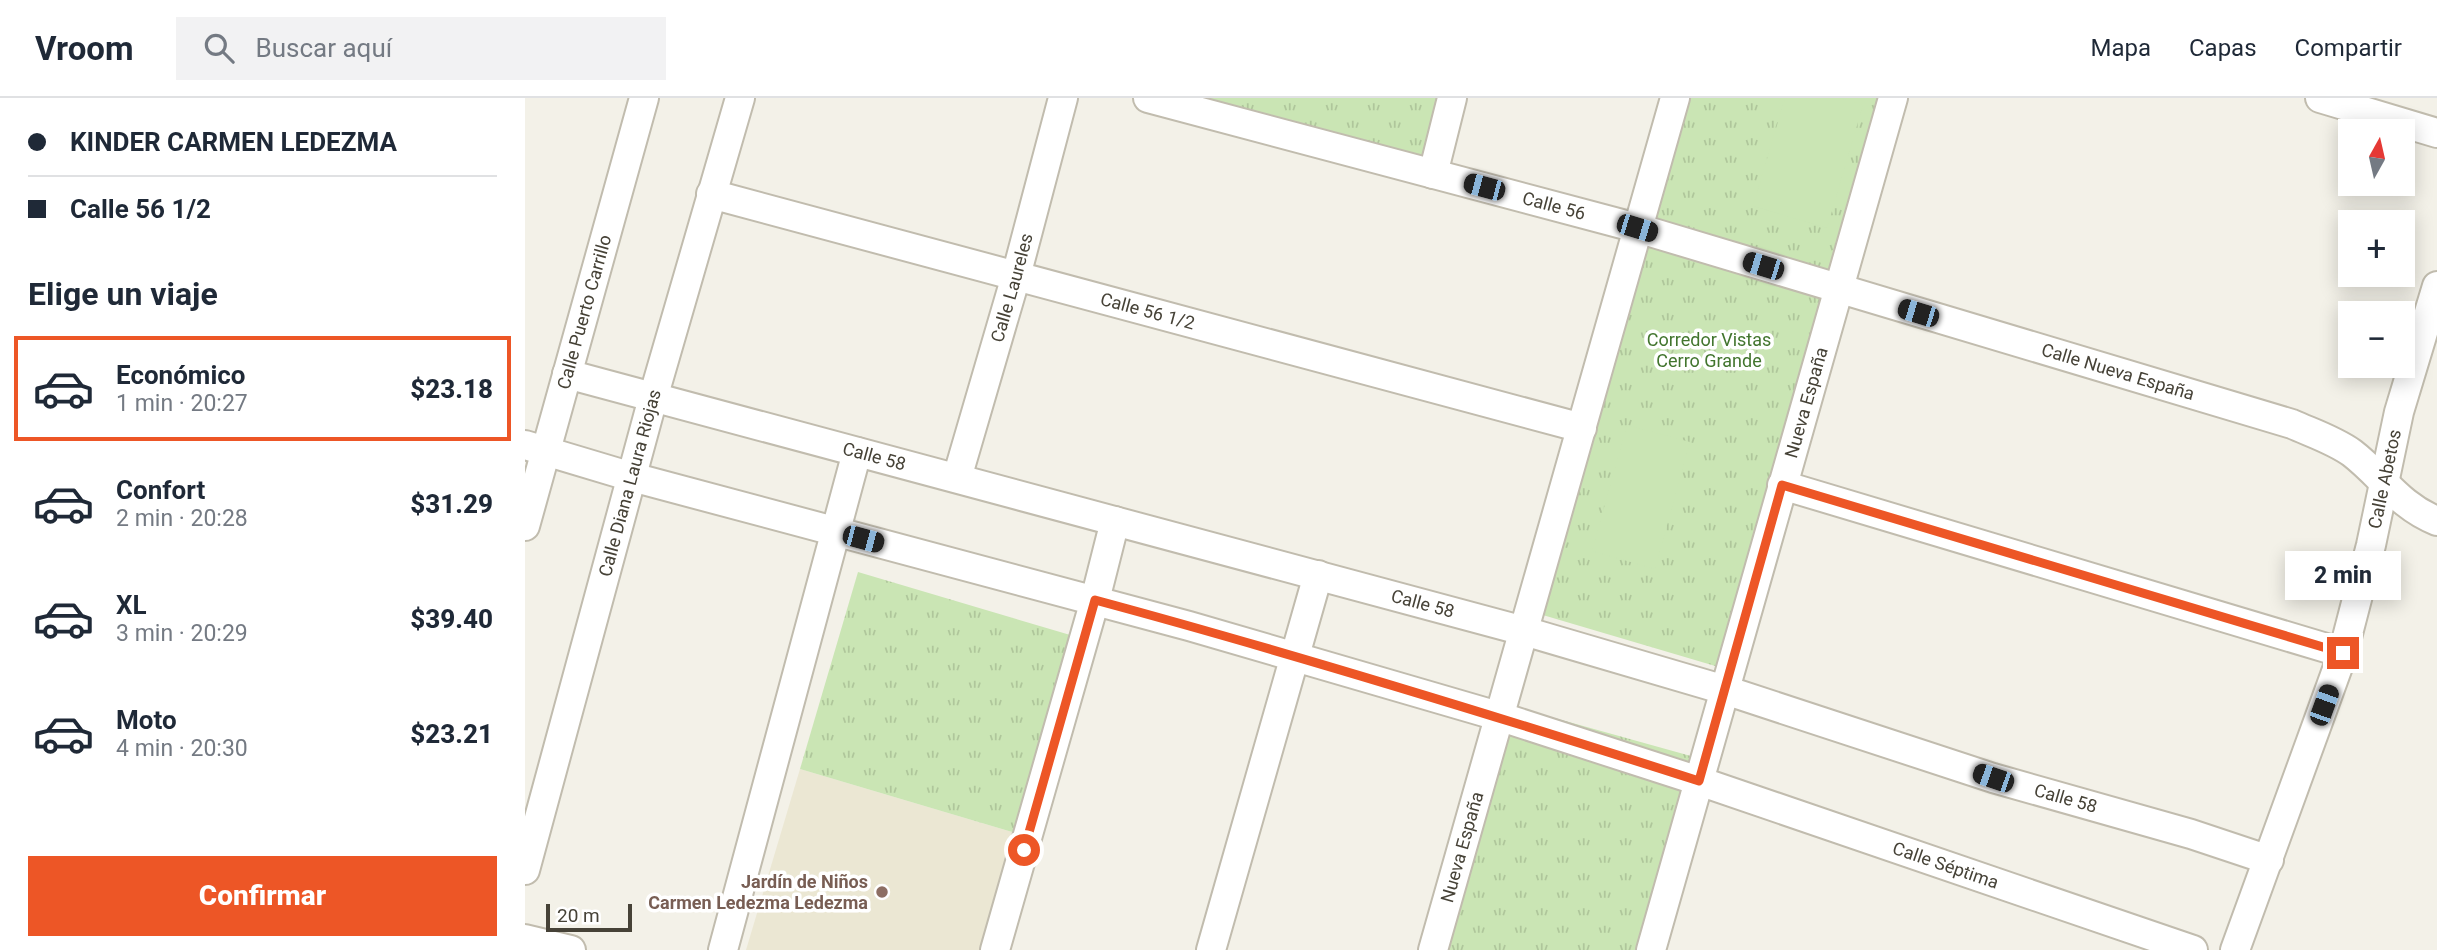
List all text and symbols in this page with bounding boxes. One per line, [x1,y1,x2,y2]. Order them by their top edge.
search box [176,17,666,80]
text: Vroom [35,29,134,68]
icon: search [200,29,238,67]
text: Buscar aquí [256,33,392,63]
text: Mapa [2090,34,2151,62]
text: Capas [2189,34,2257,62]
text: Compartir [2295,34,2402,62]
north arrow [2338,119,2415,196]
map controls [2338,119,2415,378]
text: KINDER CARMEN LEDEZMA [70,127,397,157]
car [1461,171,1508,203]
street label: Calle 56 [1520,187,1588,224]
text: Calle 56 1/2 [70,194,211,224]
button: + [2338,210,2415,287]
car [1614,212,1661,244]
street label: Calle Laureles [986,231,1037,345]
street label: Calle Puerto Carrillo [553,232,615,392]
car [1740,250,1787,282]
text: Elige un viaje [28,275,218,313]
street label: Calle 56 1/2 [1098,288,1197,333]
car [1895,297,1942,329]
button: − [2338,301,2415,378]
park label: Corredor Vistas Cerro Grande [1647,329,1771,371]
street label: Calle Nueva España [2039,339,2197,404]
street label: Nueva España [1780,345,1832,460]
icon: car [32,357,95,420]
text: Económico [116,360,245,390]
text: $23.18 [410,374,493,404]
street label: Calle Diana Laura Riojas [594,387,665,579]
text: 1 min · 20:27 [116,390,248,417]
street label: Calle Abetos [2364,427,2405,531]
street label: Calle 58 [840,437,908,475]
icon: car [32,472,95,535]
text: Confort [116,475,205,505]
text: $31.29 [410,489,493,519]
text: 2 min · 20:28 [116,505,248,532]
car [840,523,887,555]
callout: 2 min [2285,552,2401,601]
text: 2 min [2314,562,2372,589]
street label: Calle 58 [1389,585,1457,622]
icon: car [32,587,95,650]
text: XL [116,590,147,620]
text: $39.40 [410,604,493,634]
text: 3 min · 20:29 [116,620,248,647]
route end [2327,637,2359,669]
car [2307,682,2342,728]
icon: car [32,702,95,765]
text: Moto [116,705,177,735]
text: $23.21 [410,719,493,749]
text: 4 min · 20:30 [116,735,248,762]
car [1970,761,2017,795]
street label: Calle 58 [2032,779,2100,817]
street label: Nueva España [1436,789,1487,905]
route start [1008,834,1040,866]
street label: Calle Séptima [1890,837,2001,893]
button: Confirmar [28,856,497,936]
place label: Jardín de Niños Carmen Ledezma Ledezma [648,871,868,913]
marker: Jardín de Niños Carmen Ledezma Ledezma [874,884,890,900]
scale bar [546,901,632,933]
text: 20 m [557,904,600,927]

